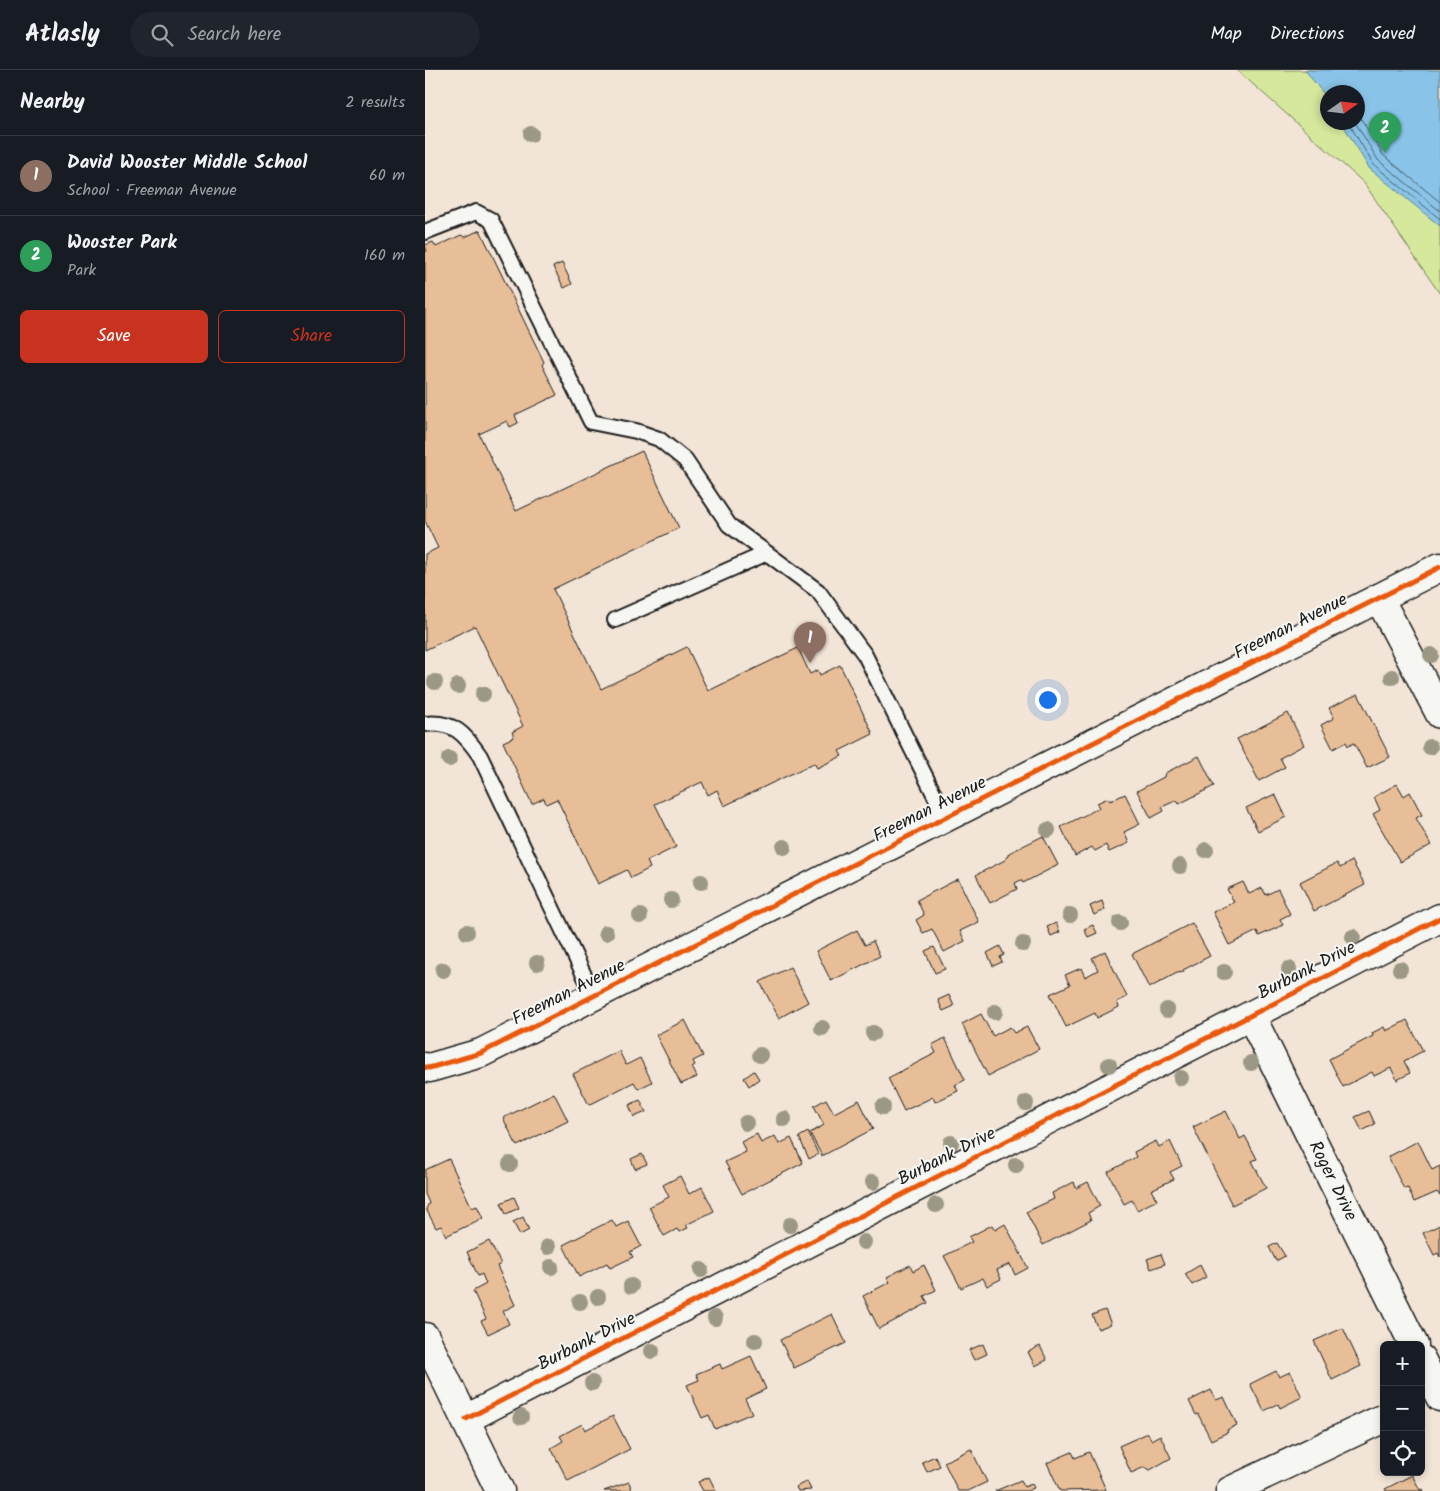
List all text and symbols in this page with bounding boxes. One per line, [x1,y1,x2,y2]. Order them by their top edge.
search box [130,12,480,57]
text: Atlasly [25,15,100,54]
text: Search here [188,20,281,50]
text: Map [1210,20,1242,49]
text: Directions [1270,20,1344,49]
text: Saved [1372,20,1415,49]
icon: search [148,21,176,49]
north arrow [1320,85,1365,130]
text: Nearby [20,86,85,119]
text: 2 results [345,90,405,115]
pin: 2 [1369,112,1401,153]
text: David Wooster Middle School [67,148,307,178]
text: 1 [34,163,38,188]
text: 60 m [369,163,405,188]
text: School · Freeman Avenue [67,178,237,203]
text: Wooster Park [67,228,177,258]
text: 2 [31,243,41,268]
text: 160 m [364,243,405,268]
text: Park [67,258,96,283]
button: Save [20,310,208,363]
button: Share [218,310,405,363]
street label: Freeman Avenue [1229,586,1353,668]
pin: 1 [794,622,826,663]
your location [1035,687,1061,713]
street label: Freeman Avenue [868,769,992,851]
street label: Burbank Drive [1253,934,1361,1008]
street label: Freeman Avenue [507,952,631,1034]
street label: Burbank Drive [893,1120,1001,1194]
street label: Roger Drive [1301,1136,1365,1226]
street label: Burbank Drive [533,1305,641,1379]
map controls [1380,1341,1425,1476]
button: + [1380,1341,1425,1386]
button: − [1380,1386,1425,1431]
button: locate [1380,1431,1425,1476]

